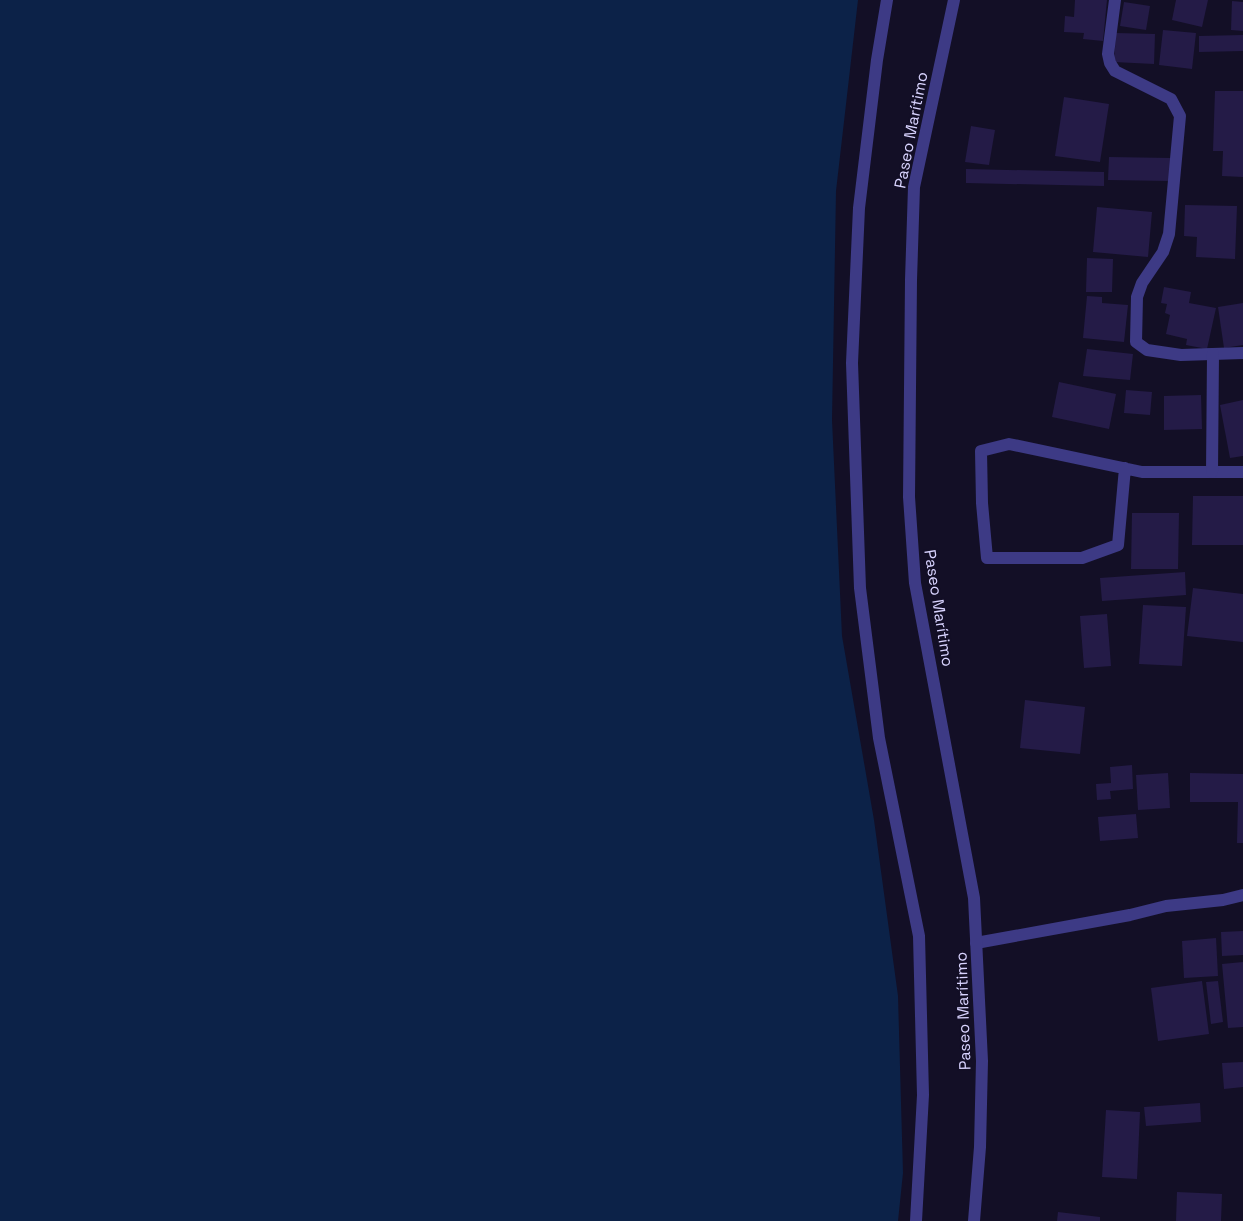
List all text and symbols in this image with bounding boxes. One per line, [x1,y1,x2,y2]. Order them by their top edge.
street label: Paseo Marítimo [889,70,933,190]
street label: Paseo Marítimo [919,548,959,668]
street label: Paseo Marítimo [950,951,976,1071]

